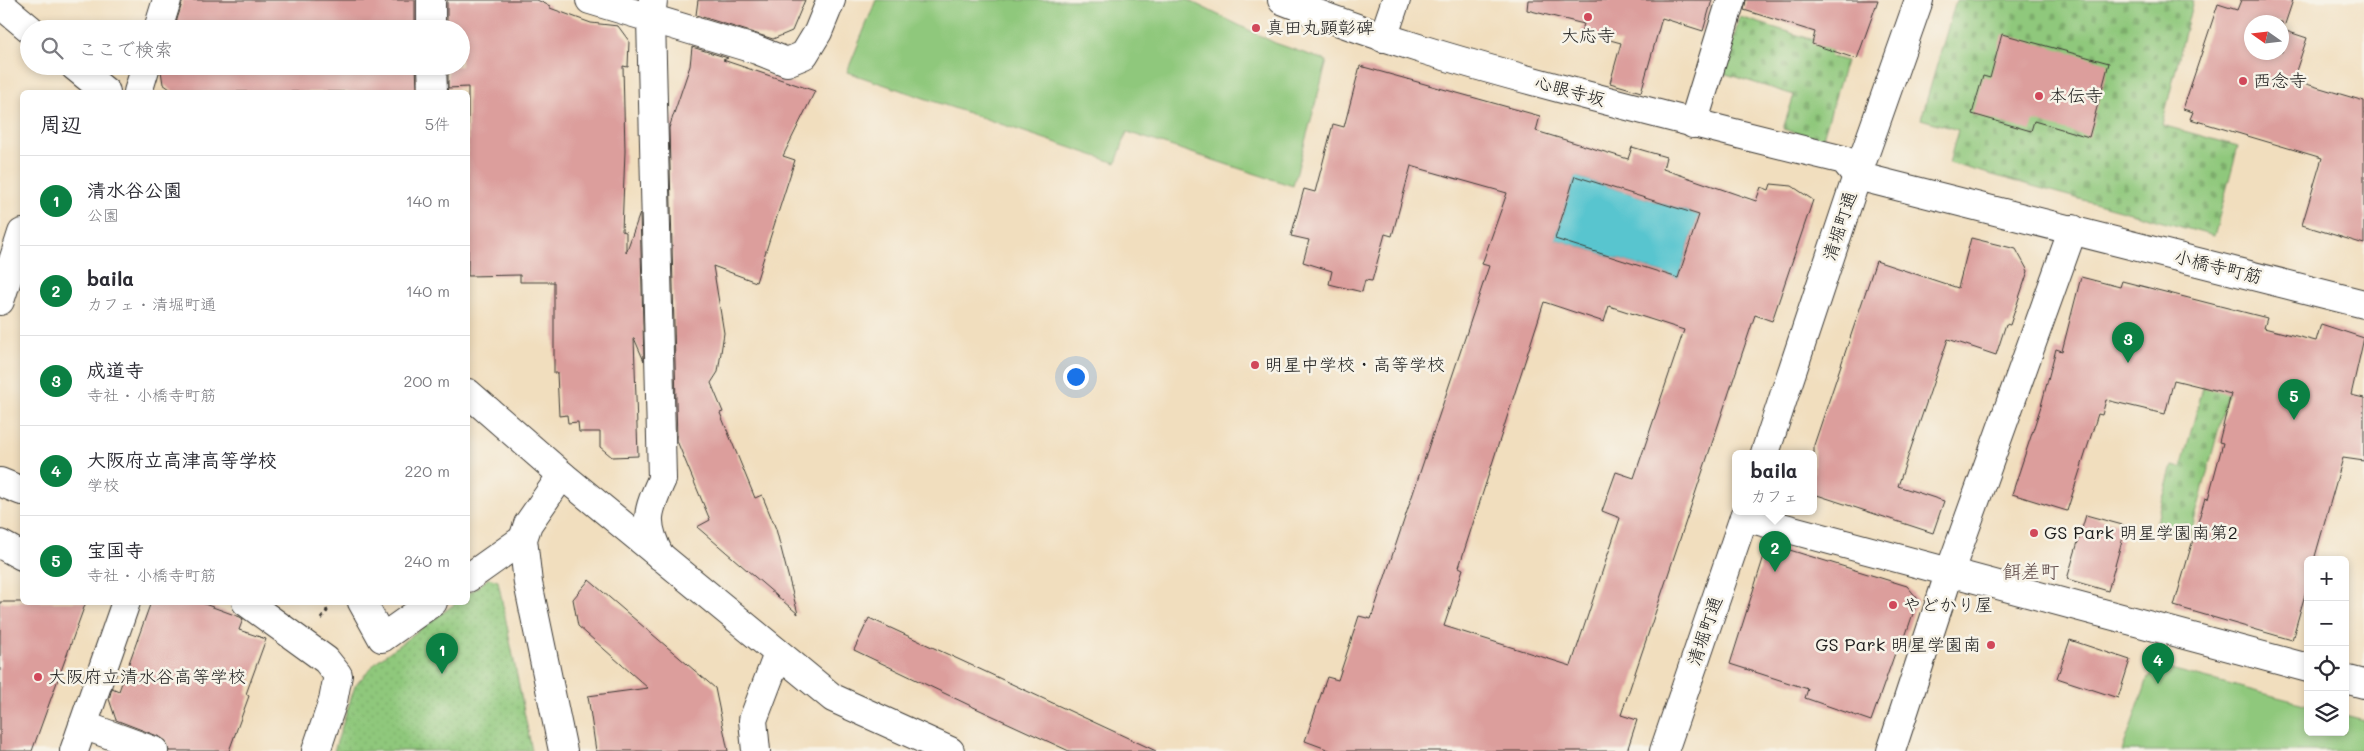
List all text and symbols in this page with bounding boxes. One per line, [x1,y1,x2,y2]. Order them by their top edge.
marker: 大応寺 [1582,11,1594,23]
place label: 真田丸顕彰碑 [1266,15,1374,39]
north arrow [2244,15,2289,60]
search box [20,20,470,75]
marker: 真田丸顕彰碑 [1250,22,1262,34]
place label: 大応寺 [1561,23,1615,47]
icon: search [38,34,66,62]
text: ここで検索 [78,36,173,61]
place label: 西念寺 [2253,68,2307,92]
street label: 心眼寺坂 [1532,69,1608,111]
marker: 西念寺 [2237,75,2249,87]
place label: 本伝寺 [2049,83,2103,107]
marker: 本伝寺 [2033,90,2045,102]
text: 周辺 [40,110,82,137]
text: 5件 [425,113,450,134]
text: 清水谷公園 [87,177,182,202]
street label: 清堀町通 [1817,188,1862,264]
text: 1 [52,190,60,211]
text: 140 m [406,190,450,211]
text: 公園 [87,204,119,225]
street label: 小橋寺町筋 [2172,243,2265,289]
text: baila [87,266,134,291]
text: 2 [52,280,60,301]
text: 140 m [406,280,450,301]
text: カフェ · 清堀町通 [87,293,216,314]
pin: 3 [2112,322,2144,363]
place label: 明星中学校・高等学校 [1265,352,1445,376]
text: 成道寺 [87,357,144,382]
marker: 明星中学校・高等学校 [1249,359,1261,371]
your location [1063,364,1089,390]
text: 3 [51,370,61,391]
text: 200 m [403,370,450,391]
pin: 5 [2278,379,2310,420]
text: 寺社 · 小橋寺町筋 [87,384,216,405]
text: 大阪府立高津高等学校 [87,447,277,472]
popup [1732,450,1817,515]
text: baila [1750,458,1797,483]
text: 4 [51,460,61,481]
text: 220 m [404,460,450,481]
text: 学校 [87,474,119,495]
text: カフェ [1750,485,1799,506]
place label: GS Park 明星学園南第2 [2044,520,2238,544]
marker: GS Park 明星学園南第2 [2028,527,2040,539]
pin: 2 [1759,531,1791,572]
text: 宝国寺 [87,537,144,562]
text: 5 [51,550,61,571]
text: 240 m [404,550,450,571]
map controls [2304,556,2349,736]
button: + [2304,556,2349,601]
district label: 餌差町 [2002,558,2060,583]
text: 寺社 · 小橋寺町筋 [87,564,216,585]
place label: やどかり屋 [1903,592,1993,616]
street label: 清堀町通 [1681,593,1727,669]
marker: やどかり屋 [1887,599,1899,611]
button: − [2304,601,2349,646]
place label: GS Park 明星学園南 [1815,632,1981,656]
pin: 1 [426,633,458,674]
marker: GS Park 明星学園南 [1985,639,1997,651]
pin: 4 [2142,643,2174,684]
button: locate [2304,646,2349,691]
place label: 大阪府立清水谷高等学校 [48,664,246,688]
marker: 大阪府立清水谷高等学校 [32,671,44,683]
button: layers [2304,691,2349,736]

